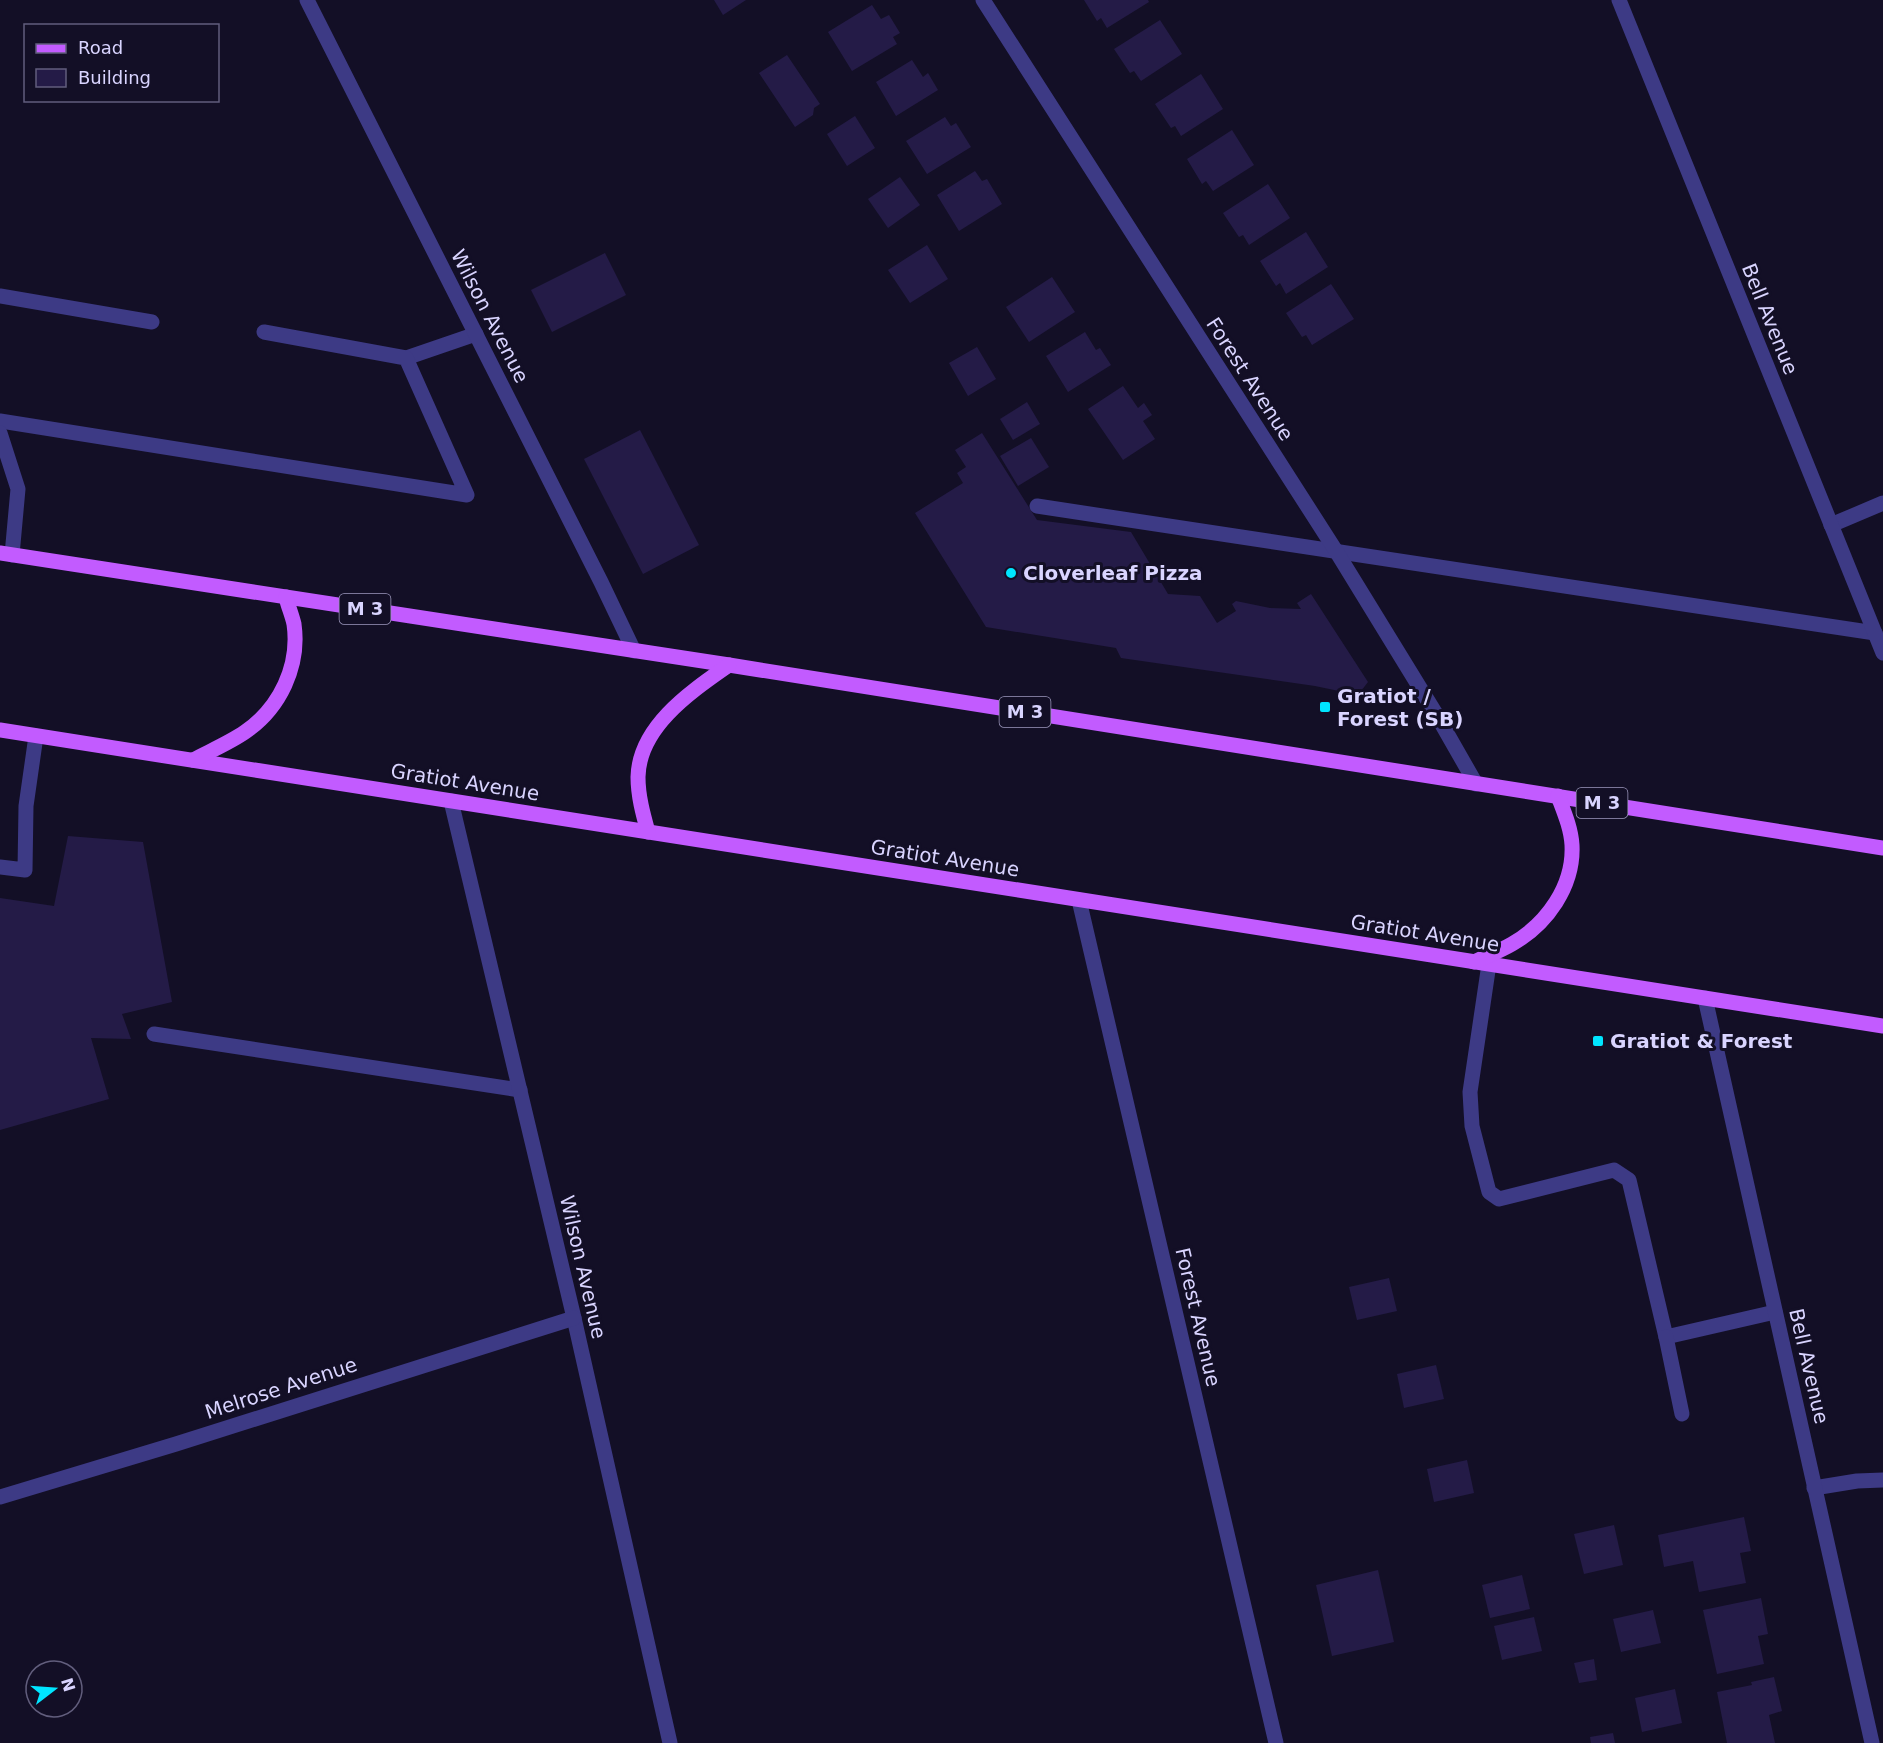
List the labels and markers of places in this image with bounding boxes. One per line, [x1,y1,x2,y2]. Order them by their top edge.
place label: Cloverleaf Pizza [1023,561,1203,585]
marker: Cloverleaf Pizza [1004,566,1018,580]
place label: Gratiot / Forest (SB) [1337,684,1463,731]
marker: Gratiot / Forest (SB) [1318,700,1332,714]
place label: Gratiot & Forest [1610,1029,1793,1053]
marker: Gratiot & Forest [1591,1034,1605,1048]

